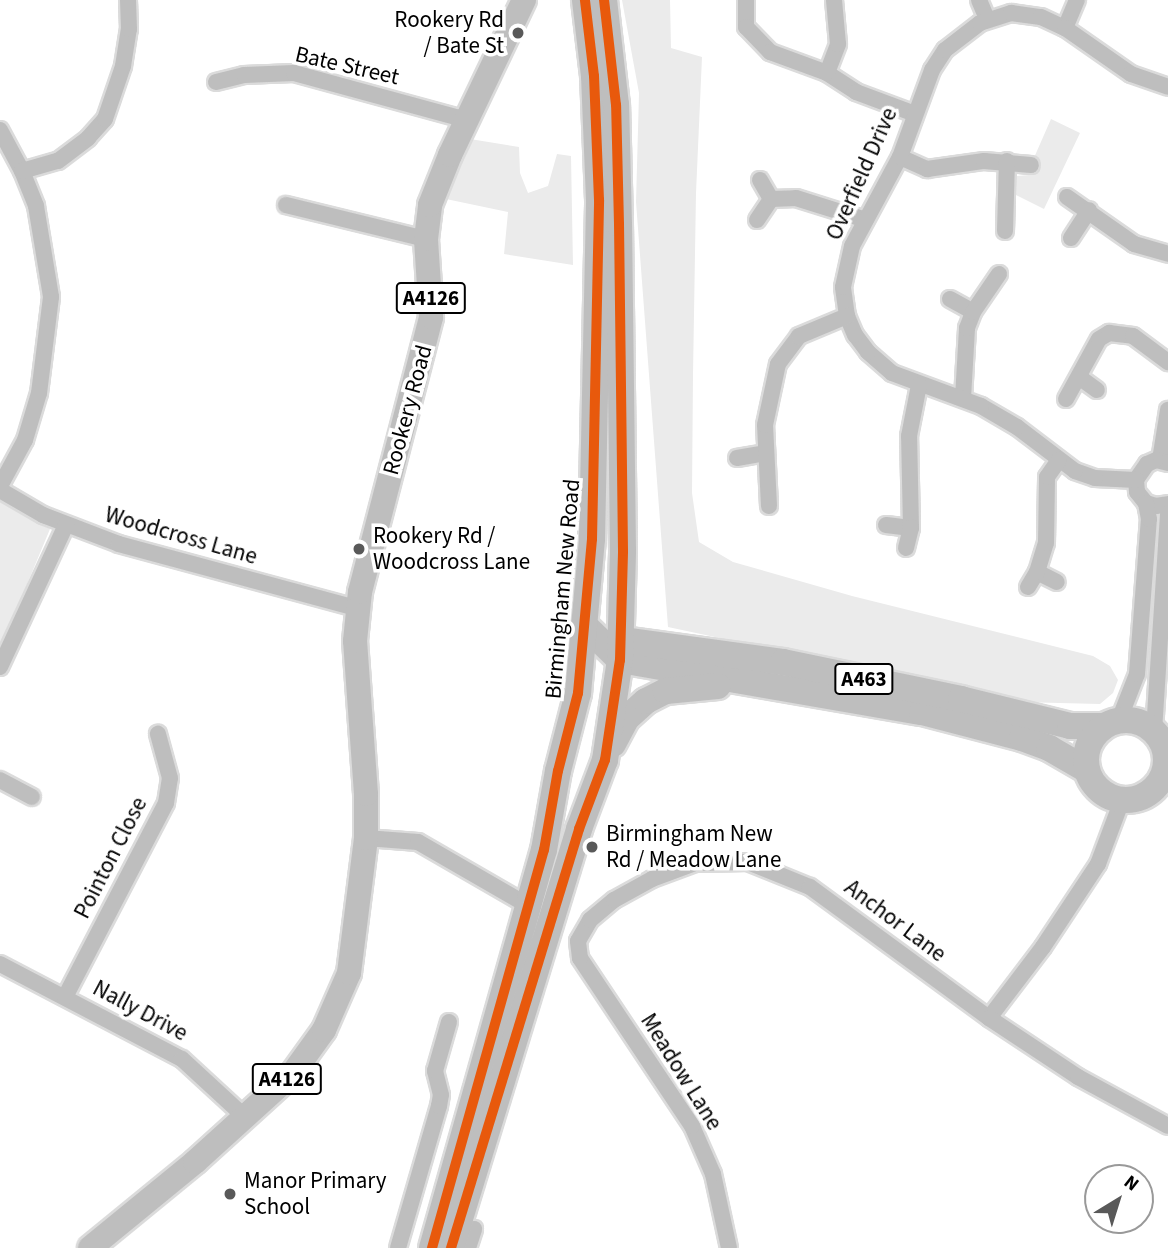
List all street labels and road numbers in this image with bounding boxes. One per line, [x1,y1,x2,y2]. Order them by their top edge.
street label: Bate Street [292,41,402,91]
street label: Overfield Drive [820,103,904,245]
road number: A4126 [394,280,468,316]
street label: Rookery Road [377,342,439,478]
street label: Birmingham New Road [540,478,586,700]
street label: Woodcross Lane [102,501,260,571]
road number: A463 [834,662,894,696]
street label: Pointon Close [69,793,153,923]
street label: Anchor Lane [839,874,951,968]
street label: Nally Drive [88,975,192,1047]
street label: Meadow Lane [634,1009,728,1135]
road number: A4126 [250,1062,324,1096]

